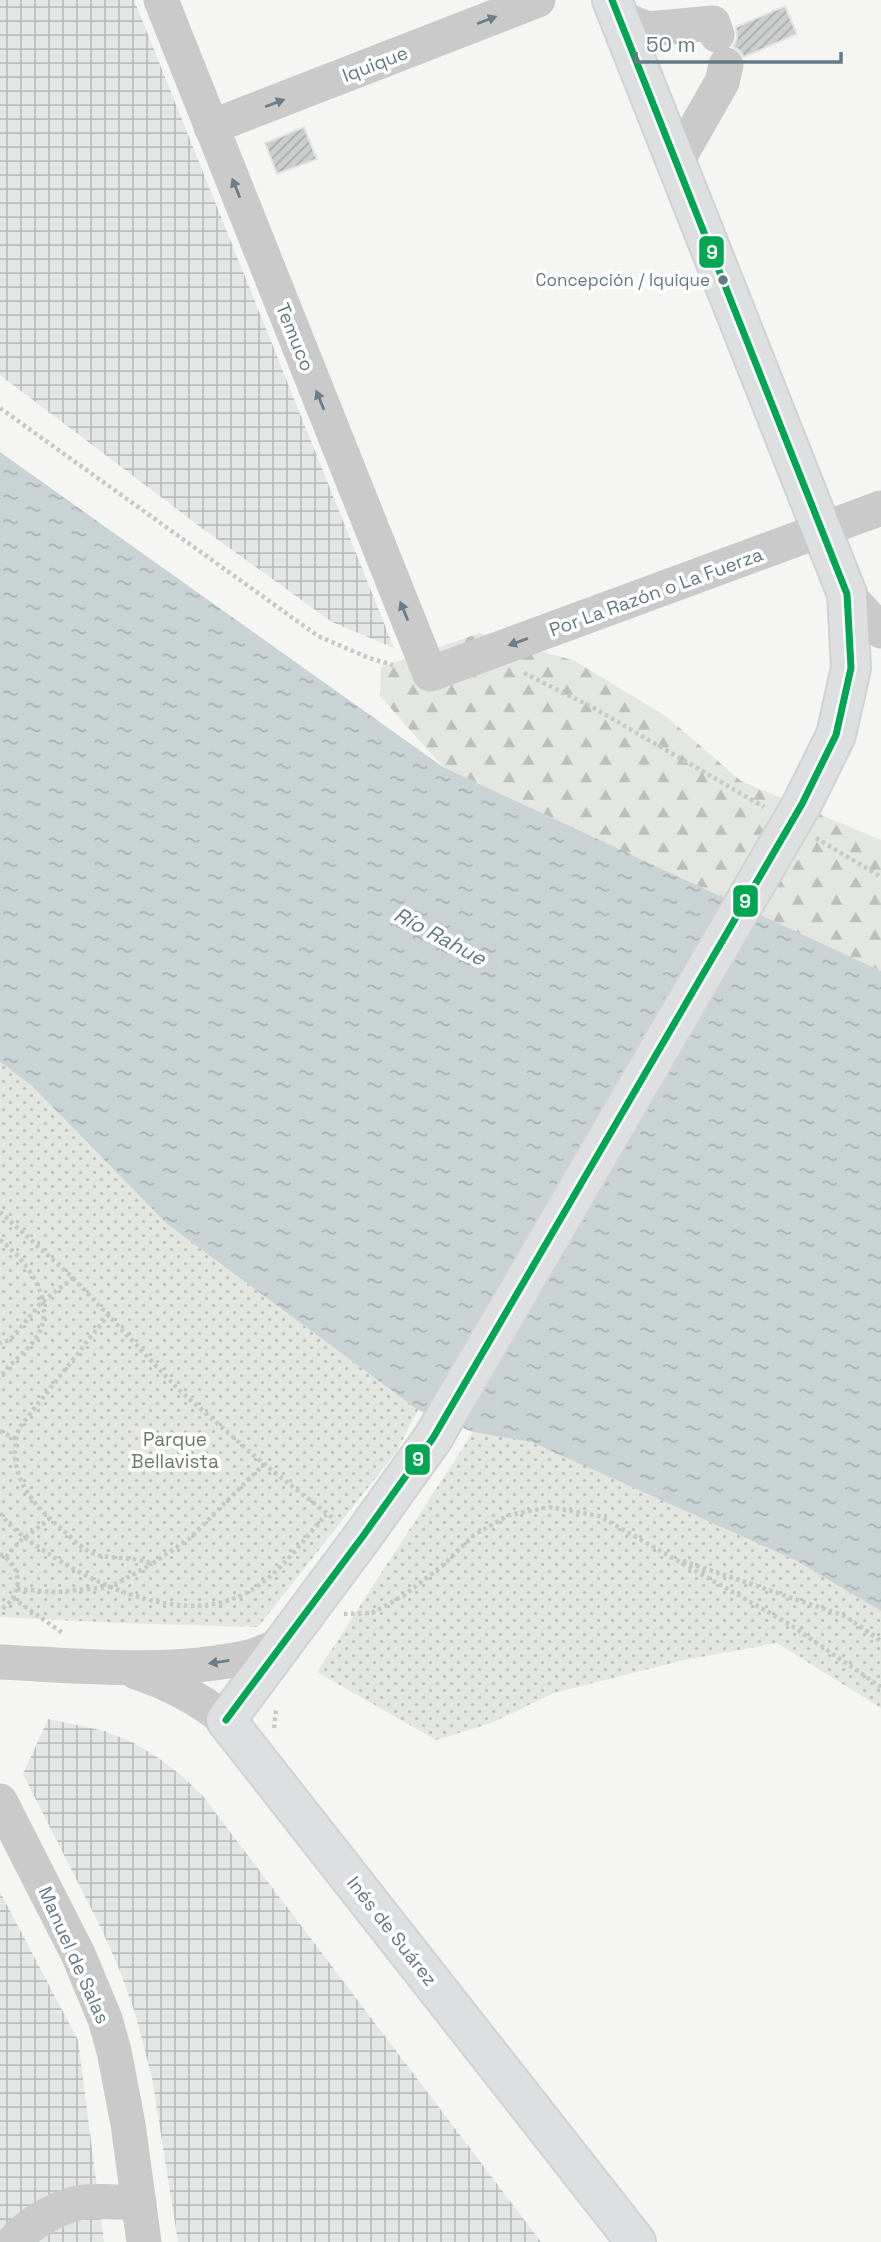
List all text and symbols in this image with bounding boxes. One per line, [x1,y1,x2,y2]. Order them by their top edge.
one-way arrow [476,14,497,25]
scale bar [636,21,841,65]
text: 50 m [646,31,696,58]
street label: Iquique [339,40,411,88]
one-way arrow [264,97,285,108]
one-way arrow [230,178,241,199]
line badge: 9 [698,235,725,269]
text: 9 [706,240,718,265]
place label: Concepción / Iquique [536,269,710,291]
marker: Concepción / Iquique [716,273,730,287]
street label: Temuco [270,299,320,375]
one-way arrow [314,389,325,410]
street label: Por La Razón o La Fuerza [546,542,766,642]
one-way arrow [399,600,410,621]
one-way arrow [508,637,529,648]
line badge: 9 [732,884,759,918]
text: 9 [739,889,751,914]
water label: Río Rahue [389,901,492,972]
park label: Parque Bellavista [131,1427,219,1474]
line badge: 9 [404,1443,431,1476]
text: 9 [412,1447,424,1472]
one-way arrow [208,1657,230,1668]
street label: Inés de Suárez [341,1871,443,1991]
street label: Manuel de Salas [33,1882,115,2028]

